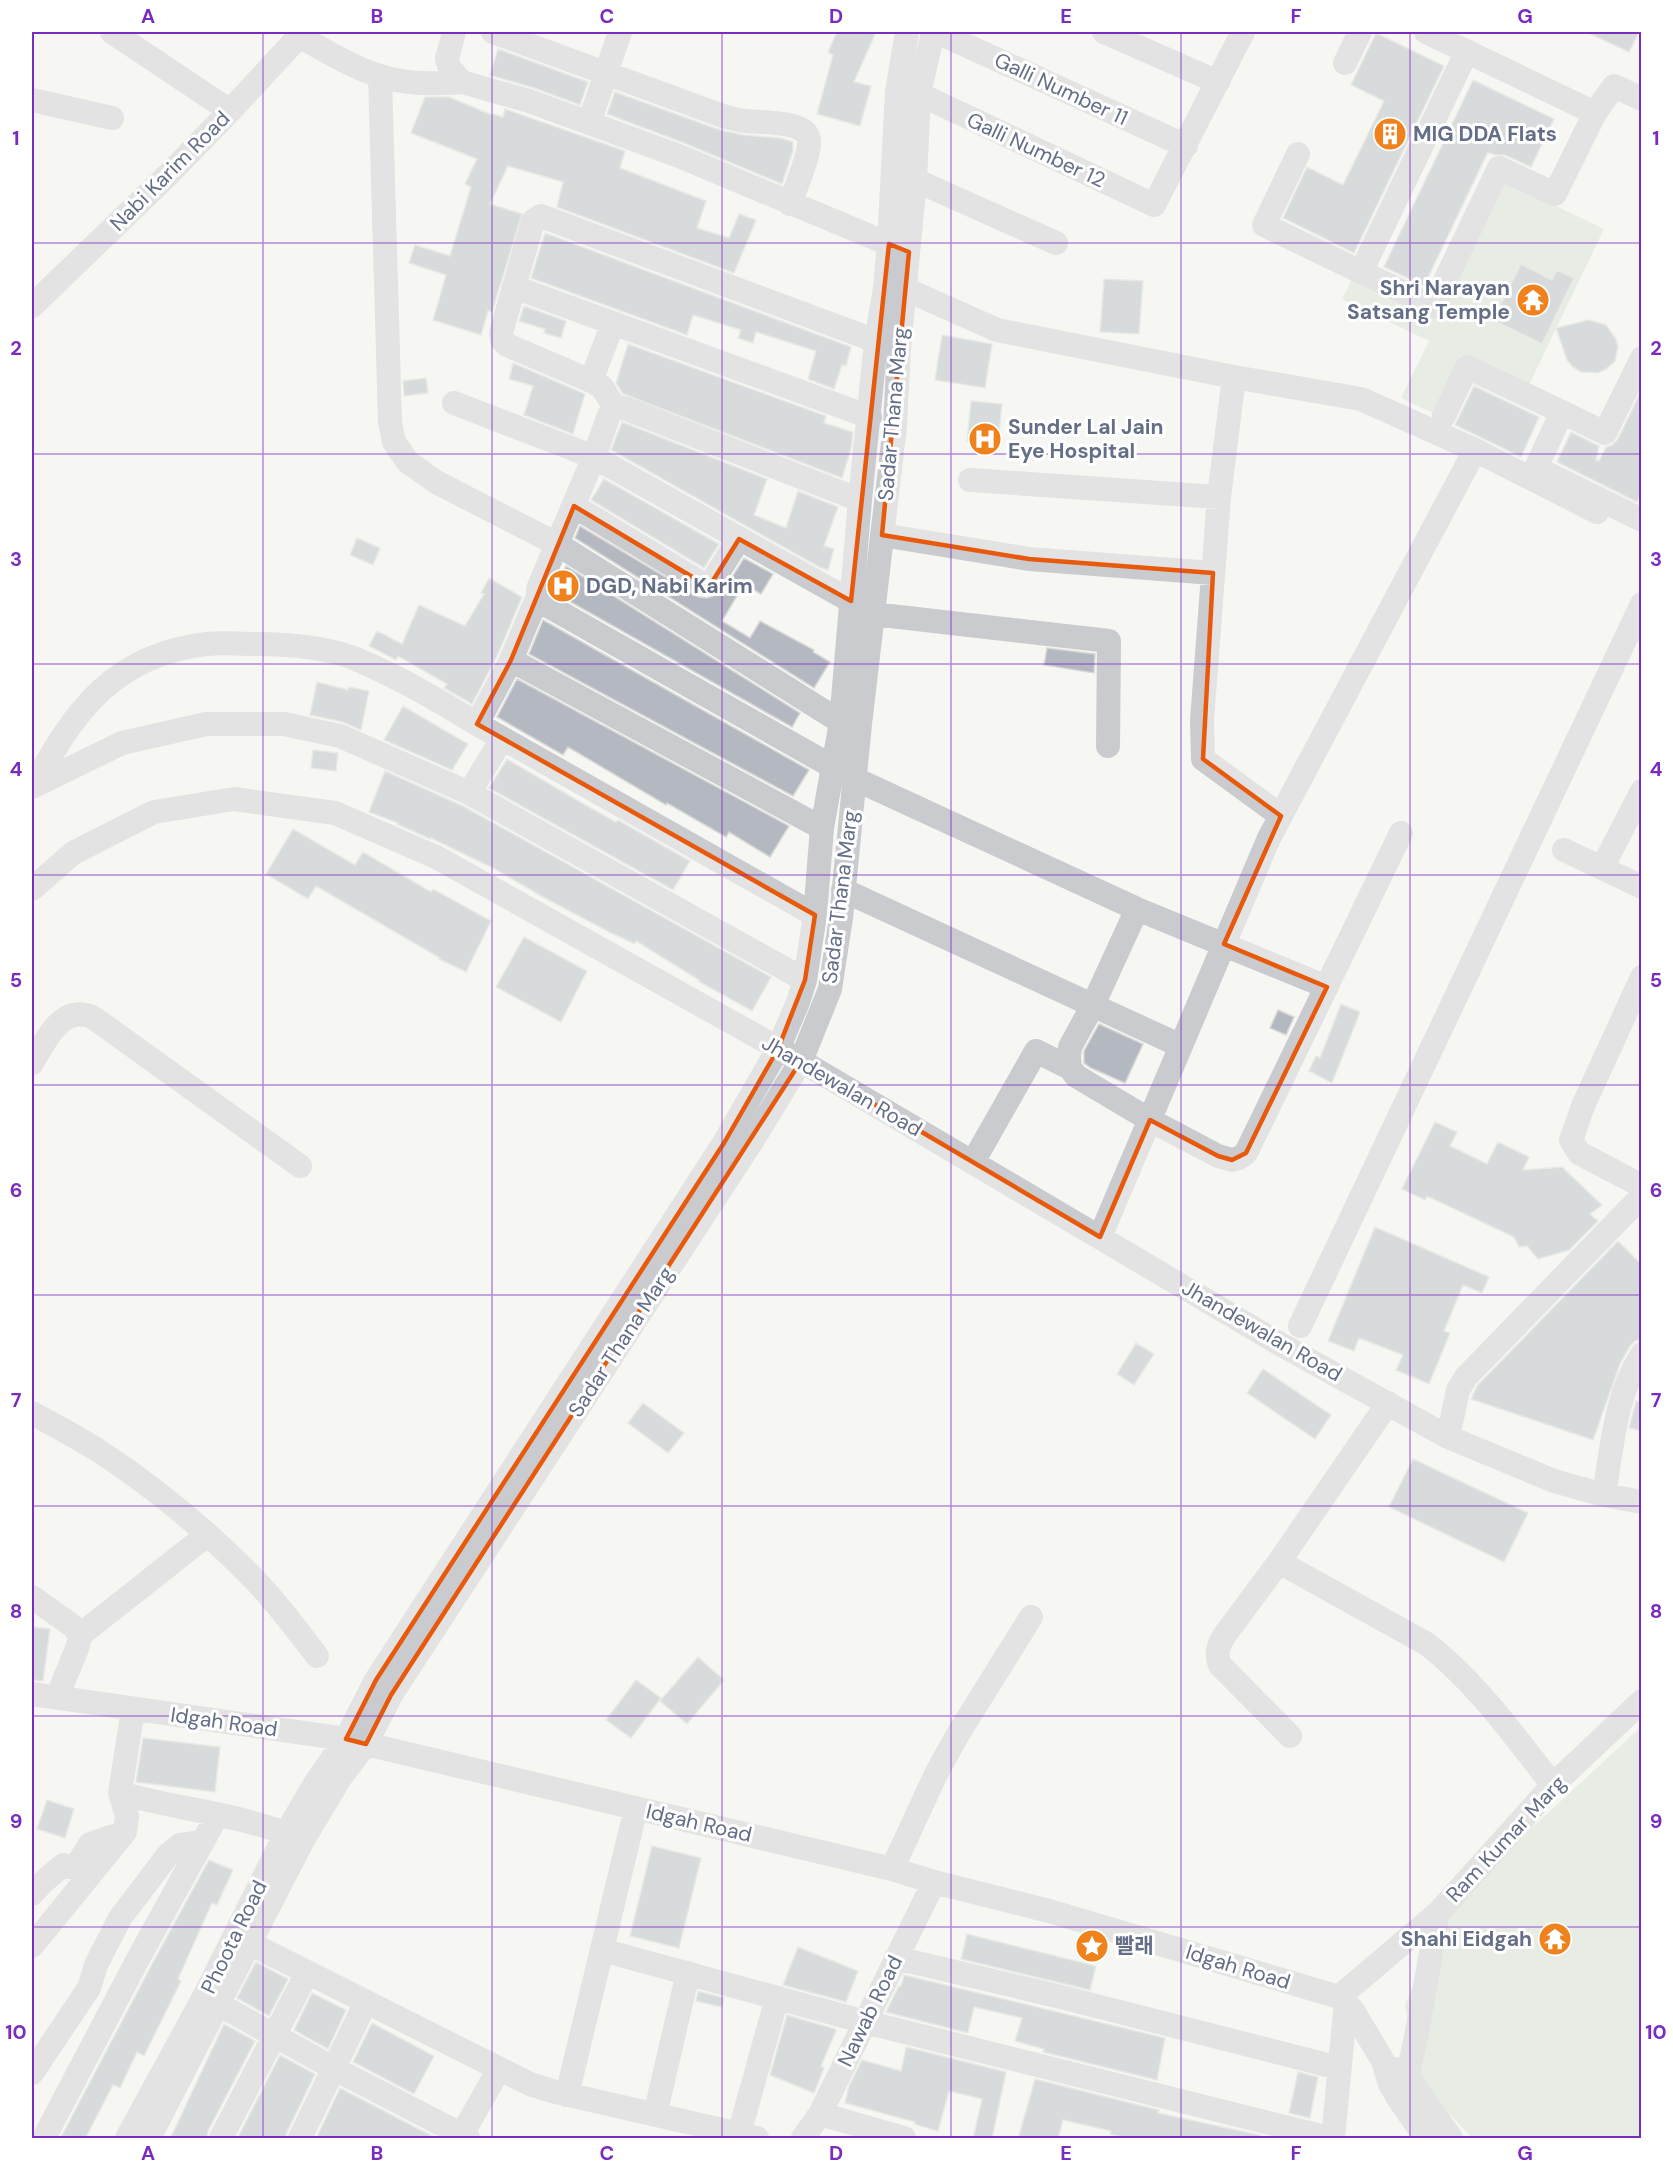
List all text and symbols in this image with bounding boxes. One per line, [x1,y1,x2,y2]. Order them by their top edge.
text: A [141,3,155,29]
text: B [371,3,383,29]
text: C [600,3,614,29]
text: D [829,3,843,29]
text: E [1060,3,1072,29]
text: F [1290,3,1302,29]
text: G [1517,3,1533,29]
street label: Galli Number 11 [990,46,1132,132]
street label: Nabi Karim Road [104,105,236,237]
street label: Galli Number 12 [962,106,1110,194]
building icon: MIG DDA Flats [1372,116,1408,152]
place label: MIG DDA Flats [1413,120,1557,148]
text: 1 [12,125,20,151]
text: 1 [1652,125,1660,151]
place label: Shri Narayan Satsang Temple [1347,274,1510,326]
temple icon: Shri Narayan Satsang Temple [1515,282,1551,318]
street label: Sadar Thana Marg [871,326,915,502]
text: 2 [10,335,22,361]
text: 2 [1650,335,1662,361]
place label: Sunder Lal Jain Eye Hospital [1008,413,1163,465]
hospital icon: Sunder Lal Jain Eye Hospital [967,421,1003,457]
text: 3 [10,546,22,572]
text: 3 [1650,546,1662,572]
hospital icon: DGD, Nabi Karim [545,568,581,604]
place label: DGD, Nabi Karim [586,572,753,600]
text: 4 [10,756,23,782]
text: 4 [1650,756,1663,782]
street label: Sadar Thana Marg [815,809,865,985]
text: 5 [10,967,22,993]
text: 5 [1650,967,1662,993]
street label: Jhandewalan Road [757,1029,927,1143]
text: 6 [10,1177,22,1203]
text: 6 [1650,1177,1662,1203]
street label: Sadar Thana Marg [562,1261,680,1423]
street label: Jhandewalan Road [1177,1274,1347,1388]
text: 7 [11,1387,22,1413]
text: 7 [1651,1387,1662,1413]
text: 8 [10,1598,22,1624]
text: 8 [1650,1598,1662,1624]
street label: Idgah Road [169,1701,279,1743]
street label: Ram Kumar Marg [1440,1769,1572,1908]
street label: Idgah Road [643,1797,755,1849]
text: 9 [10,1808,22,1834]
text: 9 [1650,1808,1662,1834]
street label: Phoota Road [194,1876,274,1998]
temple icon: Shahi Eidgah [1537,1921,1573,1957]
place label: Shahi Eidgah [1401,1925,1532,1953]
place icon: 빨래 [1074,1928,1110,1964]
place label: 빨래 [1115,1932,1154,1960]
street label: Idgah Road [1182,1938,1294,1996]
street label: Nawab Road [831,1951,909,2071]
text: 10 [5,2019,27,2045]
text: 10 [1645,2019,1667,2045]
text: A [141,2140,155,2166]
text: B [371,2140,383,2166]
text: C [600,2140,614,2166]
text: D [829,2140,843,2166]
text: E [1060,2140,1072,2166]
text: F [1290,2140,1302,2166]
text: G [1517,2140,1533,2166]

